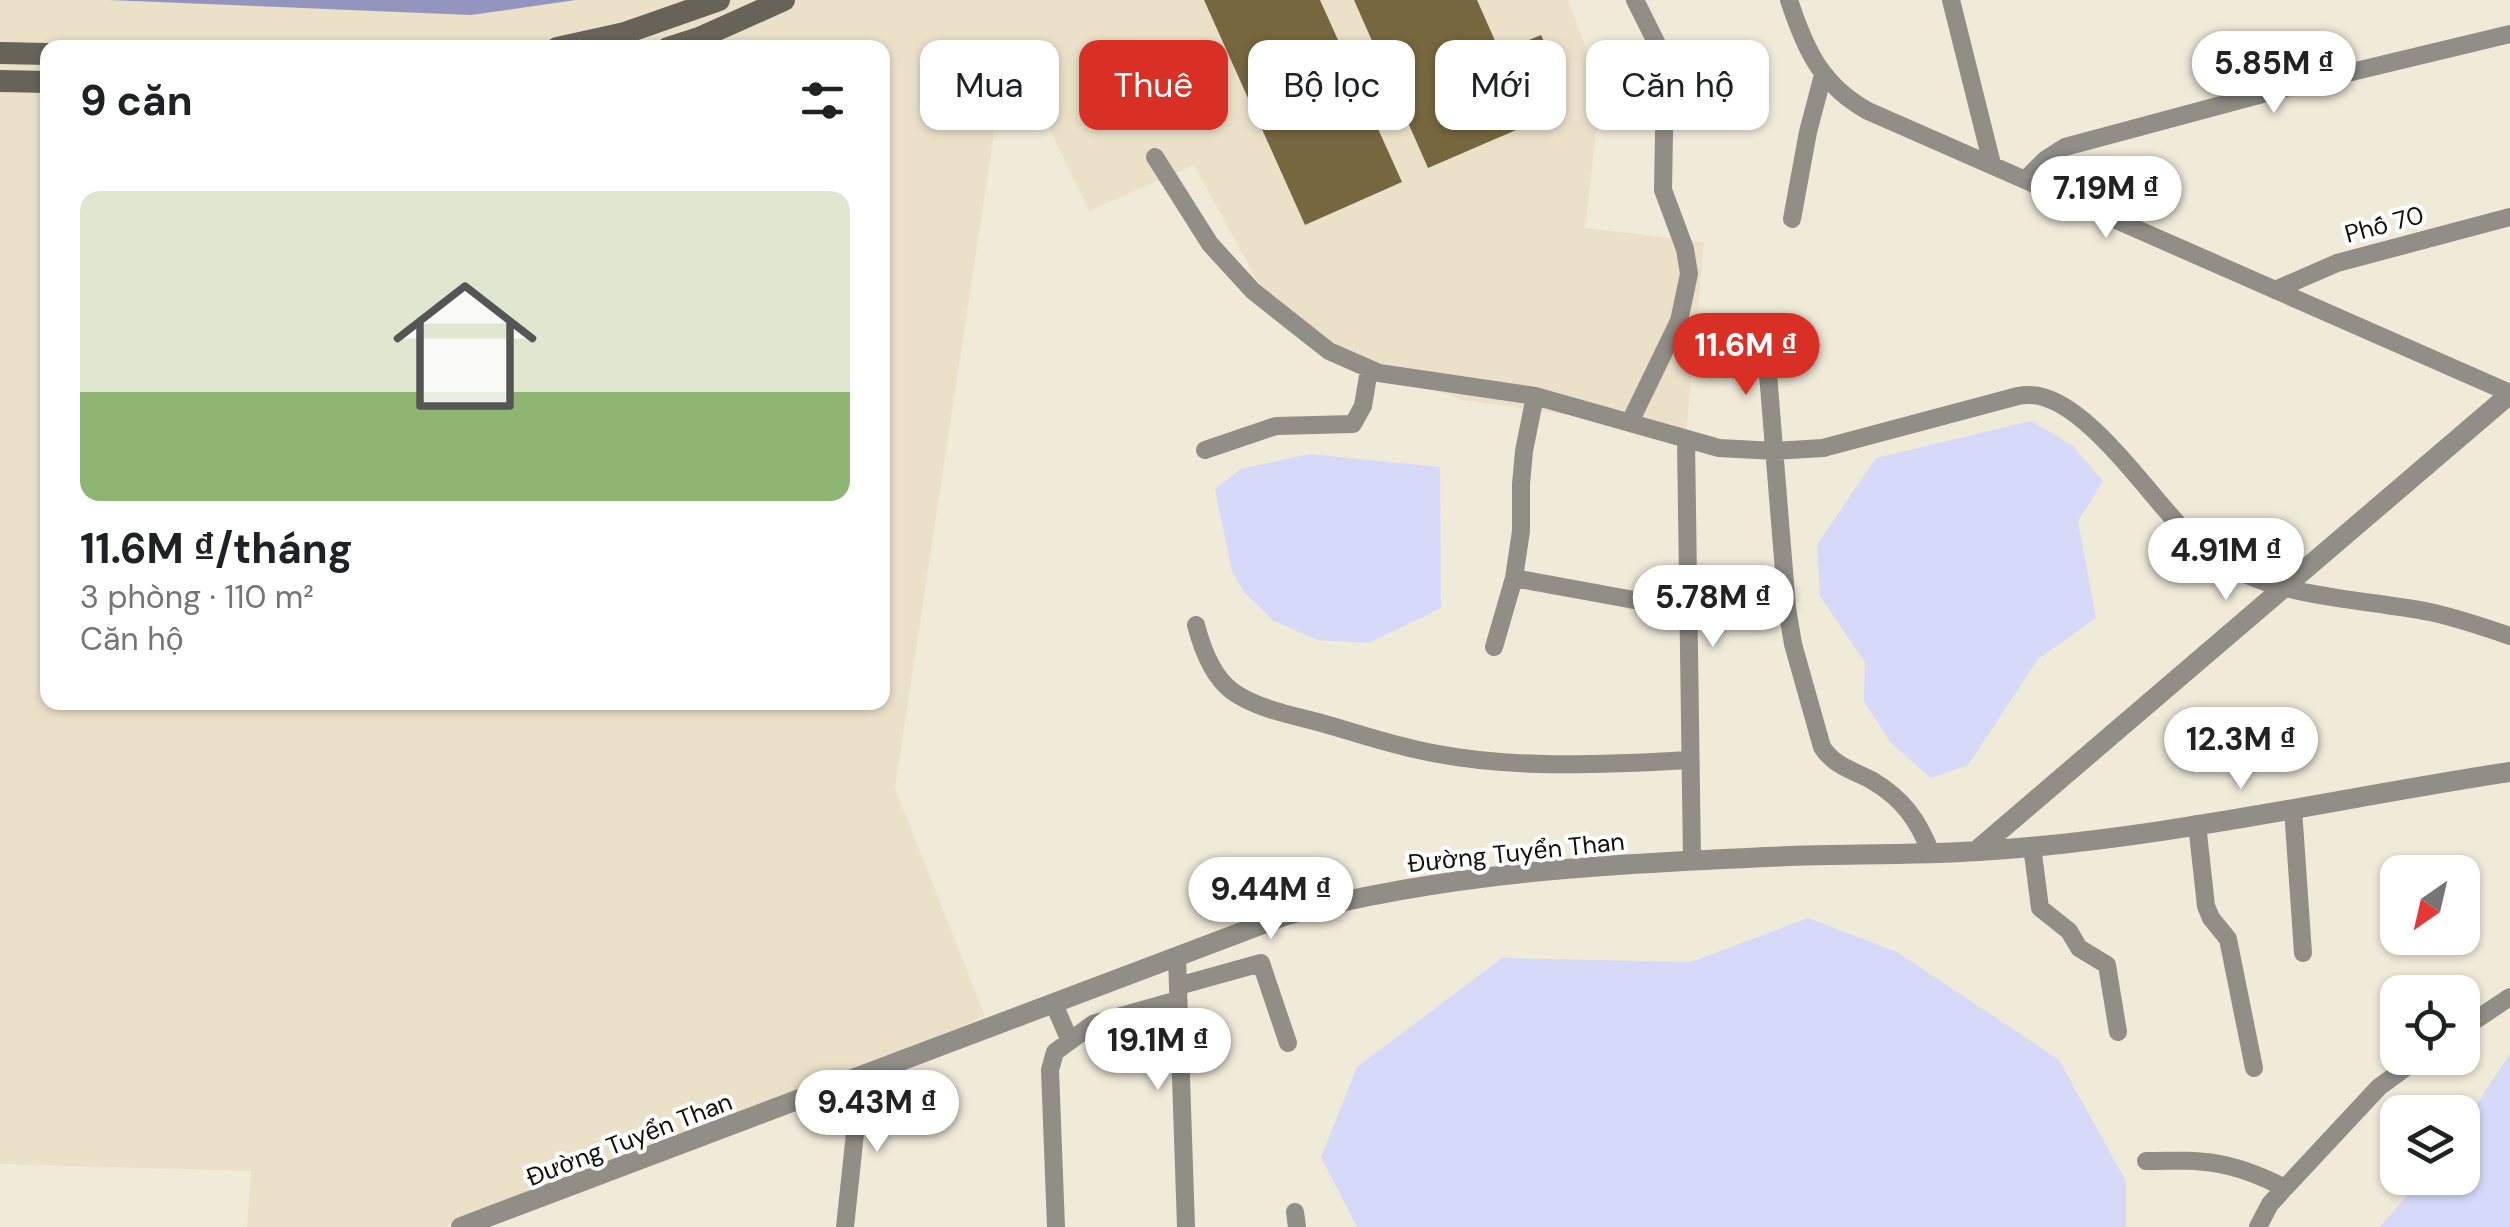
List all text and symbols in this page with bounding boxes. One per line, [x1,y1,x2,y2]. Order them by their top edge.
pin: 5.85M ₫ [2182,31,2366,116]
chip: Mua [920,40,1059,130]
chip: Thuê [1079,40,1228,130]
chip: Bộ lọc [1248,40,1415,130]
chip: Mới [1435,40,1566,130]
chip: Căn hộ [1586,40,1769,130]
text: 5.85M ₫ [2214,42,2334,84]
text: 9 căn [80,73,193,128]
icon: filters [795,73,850,128]
pin: 7.19M ₫ [2014,156,2198,241]
text: 7.19M ₫ [2053,167,2159,209]
street label: Phố 70 [2341,198,2427,251]
icon: home [375,256,555,436]
pin: 11.6M ₫ [1654,313,1838,398]
text: 11.6M ₫ [1695,324,1797,366]
pin: 4.91M ₫ [2134,518,2318,603]
text: 11.6M ₫/tháng [80,521,353,576]
text: 4.91M ₫ [2170,529,2282,571]
pin: 5.78M ₫ [1621,565,1805,650]
text: 3 phòng · 110 m² [80,576,314,618]
text: 5.78M ₫ [1655,576,1771,618]
text: Căn hộ [80,618,183,660]
pin: 12.3M ₫ [2149,707,2333,792]
text: 12.3M ₫ [2186,718,2296,760]
street label: Đường Tuyển Than [1406,825,1626,880]
north arrow [2380,855,2480,955]
map controls [2380,855,2480,1195]
pin: 9.44M ₫ [1179,857,1363,942]
text: 9.44M ₫ [1210,868,1332,910]
button: locate [2380,975,2480,1075]
pin: 19.1M ₫ [1066,1008,1250,1093]
text: 19.1M ₫ [1107,1019,1209,1061]
pin: 9.43M ₫ [785,1070,969,1155]
text: 9.43M ₫ [817,1081,937,1123]
street label: Đường Tuyển Than [521,1085,737,1194]
button: layers [2380,1095,2480,1195]

